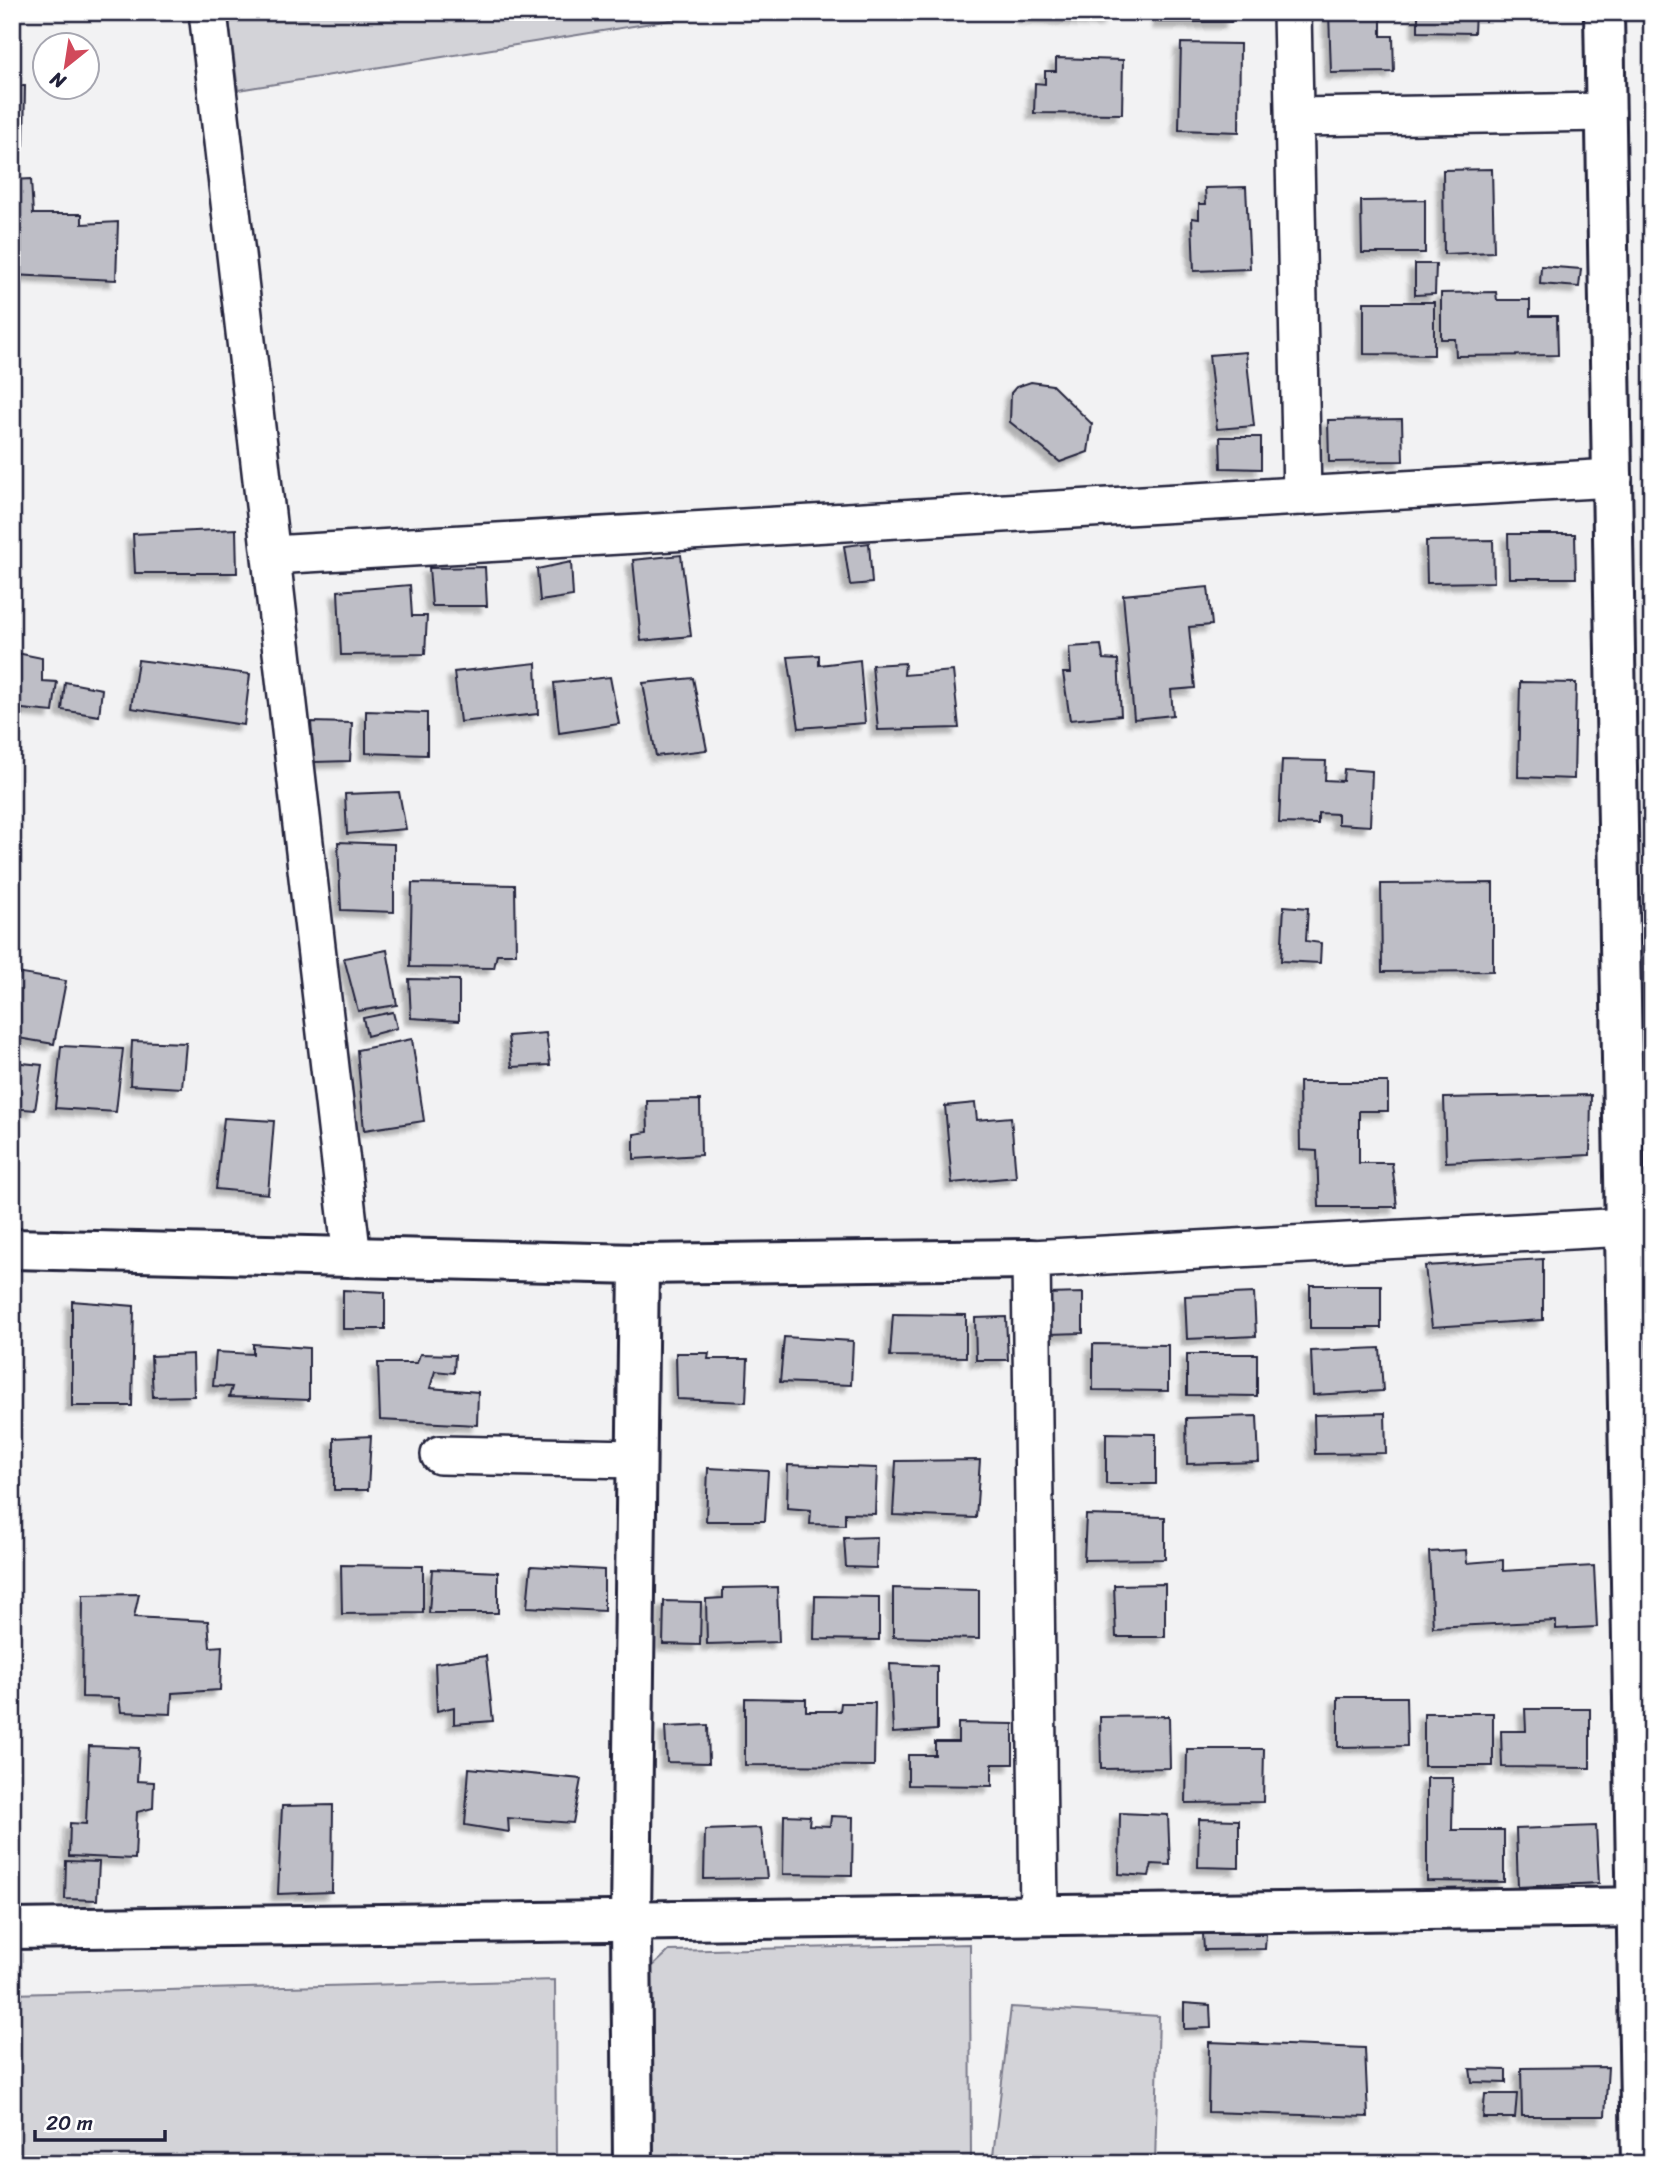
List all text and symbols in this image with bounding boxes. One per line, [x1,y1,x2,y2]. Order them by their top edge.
north arrow [32,32,102,102]
text: N [43,62,73,98]
scale bar [35,2099,164,2143]
text: 20 m [46,2104,93,2142]

